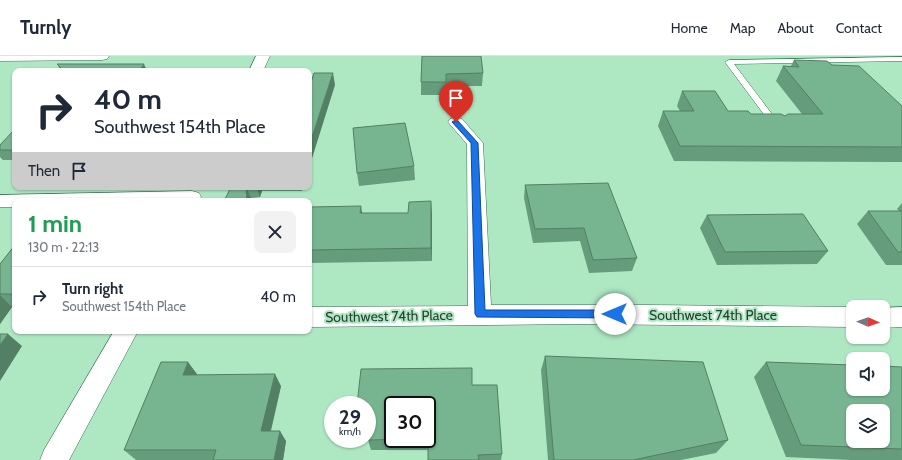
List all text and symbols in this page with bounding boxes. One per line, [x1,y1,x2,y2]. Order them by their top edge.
text: Turnly [20,16,71,39]
text: Home [671,19,708,37]
text: Map [730,19,755,37]
text: About [777,19,814,37]
text: Contact [836,19,882,37]
pin [439,81,473,122]
text: 40 m [94,82,162,116]
icon: right [28,84,80,136]
icon: arrive [445,87,467,109]
text: Southwest 154th Place [94,116,266,138]
icon: arrive [68,160,90,182]
text: Then [28,162,60,180]
text: 1 min [28,209,82,238]
button: close [254,211,296,253]
text: 130 m · 22:13 [28,239,99,255]
text: Turn right [62,280,123,298]
icon: right [28,286,50,308]
text: 40 m [260,288,296,306]
position arrow [594,293,636,335]
text: Southwest 154th Place [62,298,186,314]
north arrow [846,300,890,344]
map controls [846,300,890,448]
street label: Southwest 74th Place [325,306,453,326]
street label: Southwest 74th Place [649,306,777,324]
button: sound [846,352,890,396]
speed limit sign: 30 [384,396,436,448]
button: layers [846,404,890,448]
text: 29 [339,405,361,429]
text: km/h [339,425,361,438]

